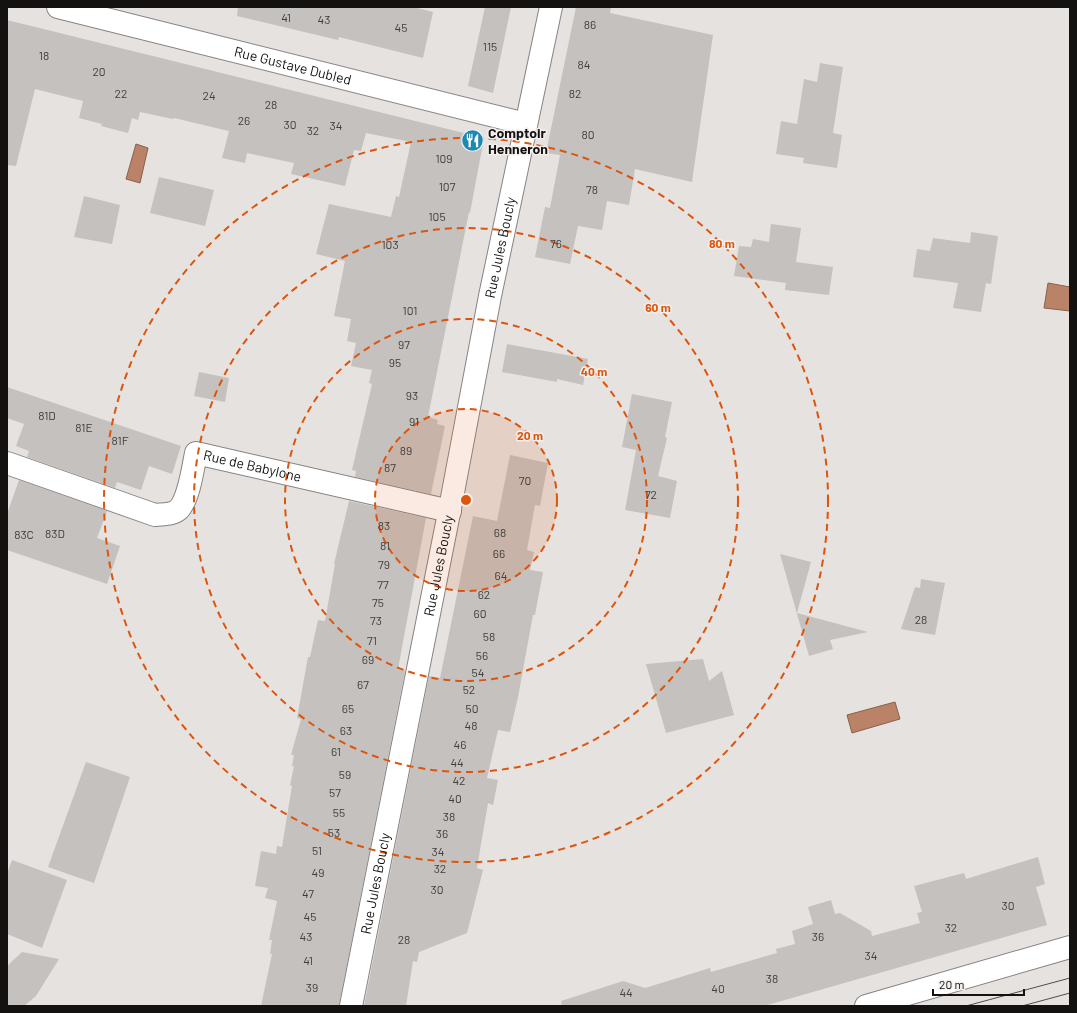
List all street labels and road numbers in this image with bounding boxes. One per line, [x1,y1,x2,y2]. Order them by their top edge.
street label: Rue Gustave Dubled [233,42,353,88]
street label: Rue Jules Boucly [481,195,519,300]
street label: Rue de Babylone [202,446,303,485]
street label: Rue Jules Boucly [420,513,457,618]
street label: Rue Jules Boucly [357,831,393,935]

